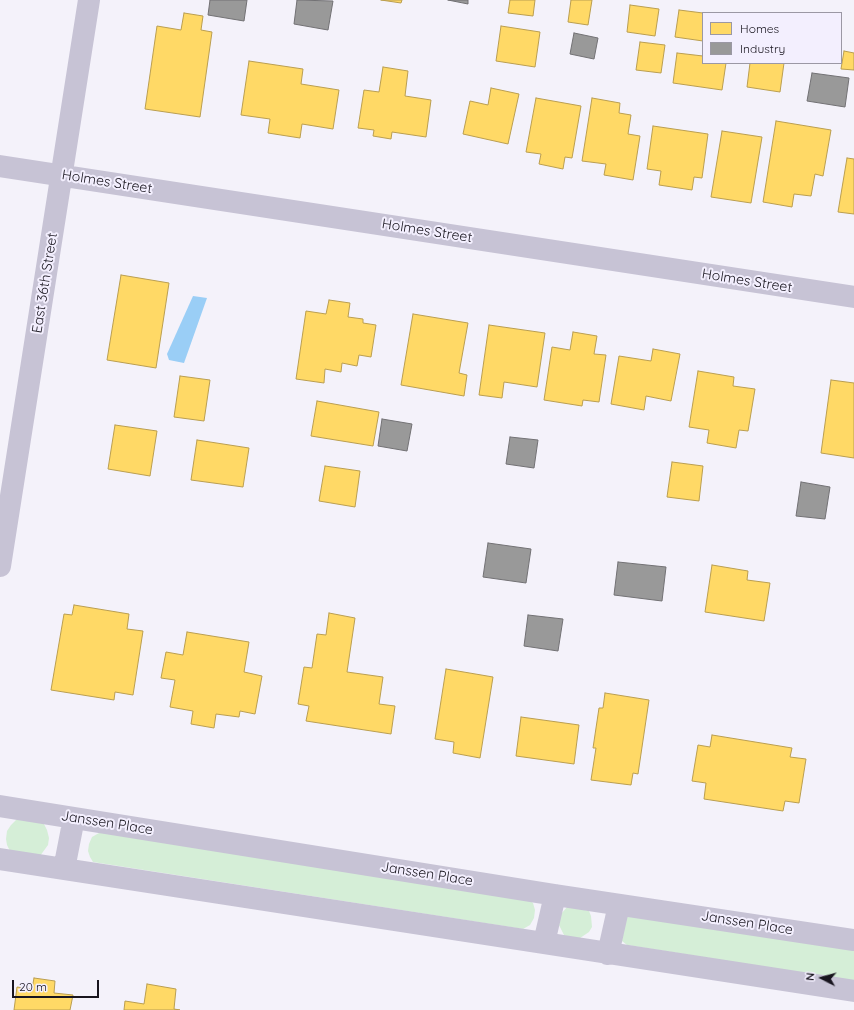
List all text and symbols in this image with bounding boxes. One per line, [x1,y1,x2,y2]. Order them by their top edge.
legend [702,12,842,64]
text: Homes [740,21,779,36]
text: Industry [740,41,785,56]
street label: Holmes Street [61,167,153,197]
street label: Holmes Street [381,216,473,246]
street label: East 36th Street [29,232,61,334]
street label: Holmes Street [701,266,793,296]
street label: Janssen Place [60,807,154,839]
street label: Janssen Place [380,858,474,890]
street label: Janssen Place [700,907,794,939]
north arrow [802,958,842,998]
scale bar [14,972,101,998]
text: N [803,972,817,982]
text: 20 m [19,979,47,994]

